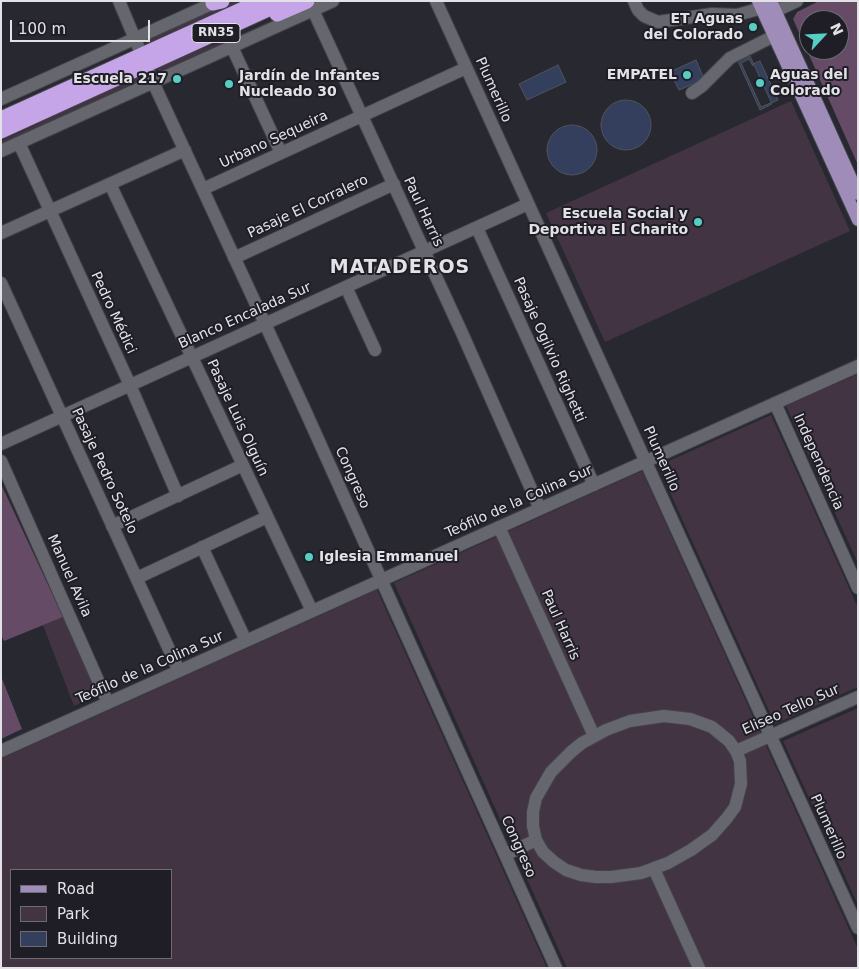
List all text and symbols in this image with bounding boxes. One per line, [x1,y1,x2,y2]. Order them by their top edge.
scale bar [12,10,152,42]
north arrow [799,10,849,60]
place label: ET Aguas del Colorado [644,11,743,44]
text: 100 m [18,20,66,38]
text: N [827,20,846,38]
marker: ET Aguas del Colorado [747,21,759,33]
road number: RN35 [192,23,240,42]
street label: Plumerillo [471,55,515,125]
place label: EMPATEL [607,67,677,83]
place label: Aguas del Colorado [770,67,848,100]
place label: Jardín de Infantes Nucleado 30 [239,68,380,100]
marker: EMPATEL [681,69,693,81]
place label: Escuela 217 [73,71,167,87]
marker: Escuela 217 [171,73,183,85]
marker: Aguas del Colorado [754,77,766,89]
marker: Jardín de Infantes Nucleado 30 [223,78,235,90]
street label: Urbano Sequeira [217,108,331,172]
street label: Pasaje El Corralero [245,172,371,242]
street label: Paul Harris [400,174,446,250]
place label: Escuela Social y Deportiva El Charito [528,206,688,238]
marker: Escuela Social y Deportiva El Charito [692,216,704,228]
district label: MATADEROS [329,257,471,279]
street label: Pedro Médici [87,269,139,357]
street label: Pasaje Ogilvio Righetti [509,275,589,425]
street label: Blanco Encalada Sur [176,279,314,353]
street label: Pasaje Luis Olguín [203,357,271,479]
street label: Pasaje Pedro Sotelo [67,405,141,537]
street label: Independencia [789,411,847,513]
street label: Plumerillo [639,424,683,494]
street label: Congreso [331,444,373,512]
street label: Teófilo de la Colina Sur [443,462,595,542]
street label: Manuel Avila [43,532,95,620]
place label: Iglesia Emmanuel [319,549,458,565]
marker: Iglesia Emmanuel [303,551,315,563]
street label: Paul Harris [537,587,583,663]
street label: Teófilo de la Colina Sur [74,628,226,708]
street label: Eliseo Tello Sur [740,681,842,739]
street label: Plumerillo [806,792,850,862]
street label: Congreso [497,813,539,881]
legend [10,869,172,959]
text: Road [57,880,95,898]
text: Park [57,905,89,923]
text: Building [57,930,118,948]

